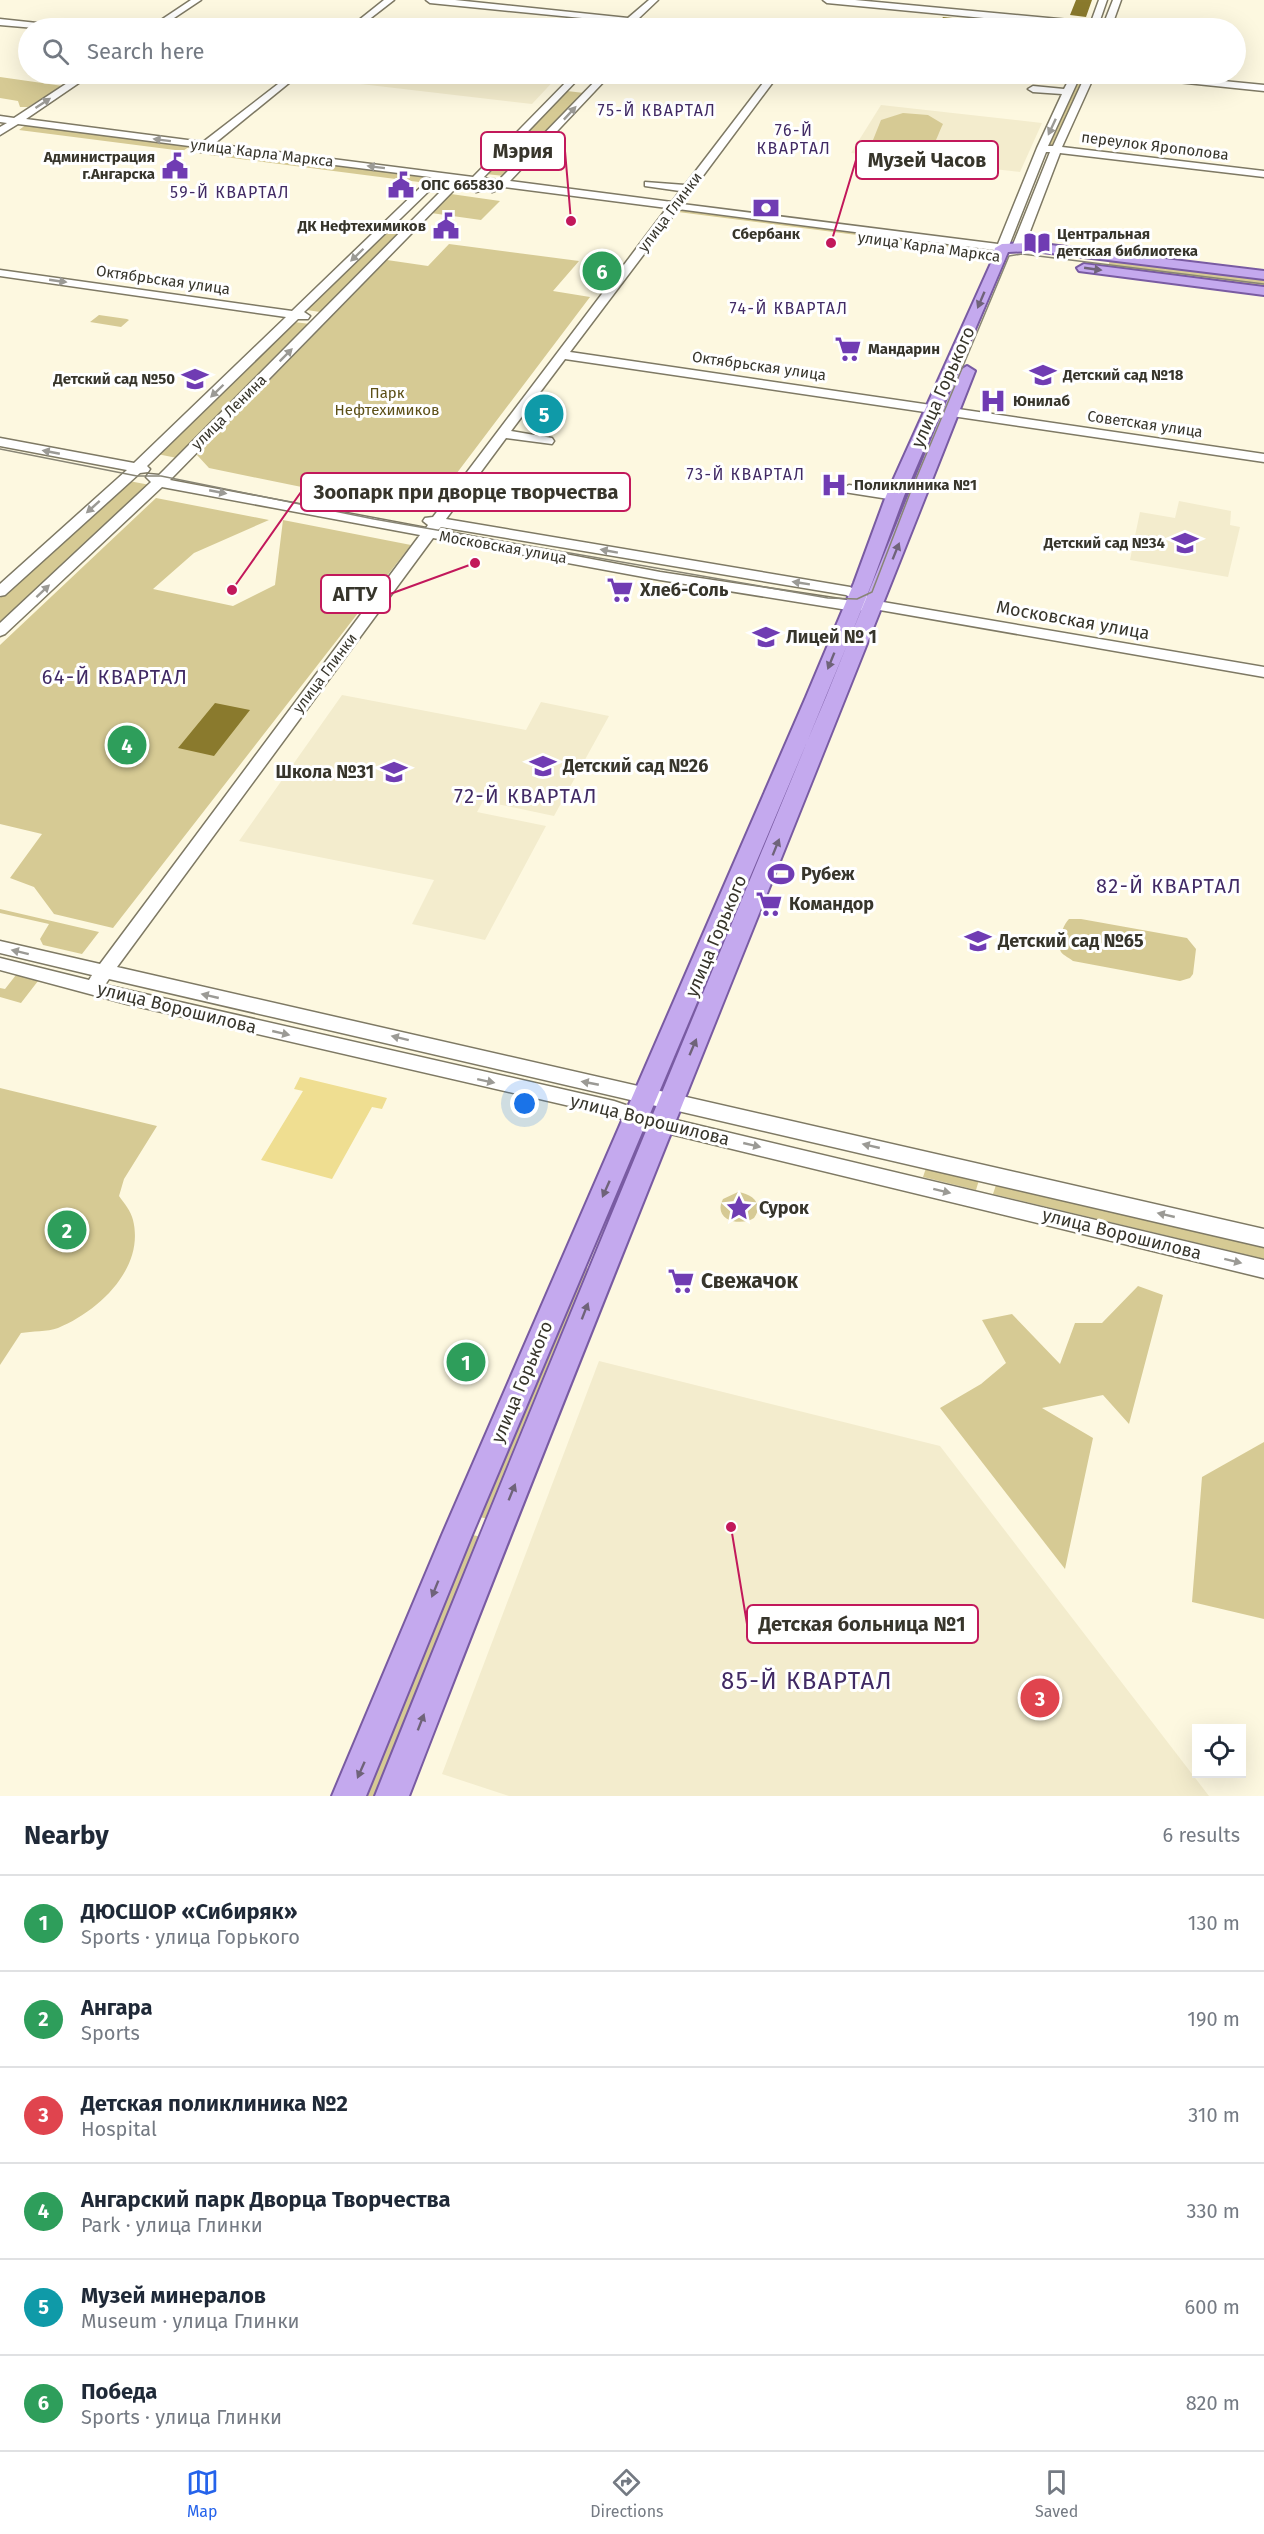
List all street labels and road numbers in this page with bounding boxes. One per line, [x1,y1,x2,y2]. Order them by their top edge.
street label: переулок Ярополова [1080,128,1230,164]
street label: улица Карла Маркса [190,135,334,171]
street label: улица Глинки [634,169,706,255]
street label: улица Карла Маркса [857,228,1001,266]
street label: Октябрьская улица [95,262,231,298]
street label: улица Горького [906,323,980,451]
street label: Октябрьская улица [691,348,827,384]
street label: улица Ленина [188,371,270,453]
street label: Советская улица [1086,407,1204,441]
street label: Московская улица [438,527,568,567]
street label: Московская улица [995,596,1151,644]
street label: улица Глинки [289,630,361,716]
street label: улица Горького [680,872,752,1000]
street label: улица Ворошилова [95,978,259,1038]
street label: улица Ворошилова [568,1090,732,1150]
street label: улица Ворошилова [1040,1204,1204,1264]
street label: улица Горького [486,1318,558,1446]

